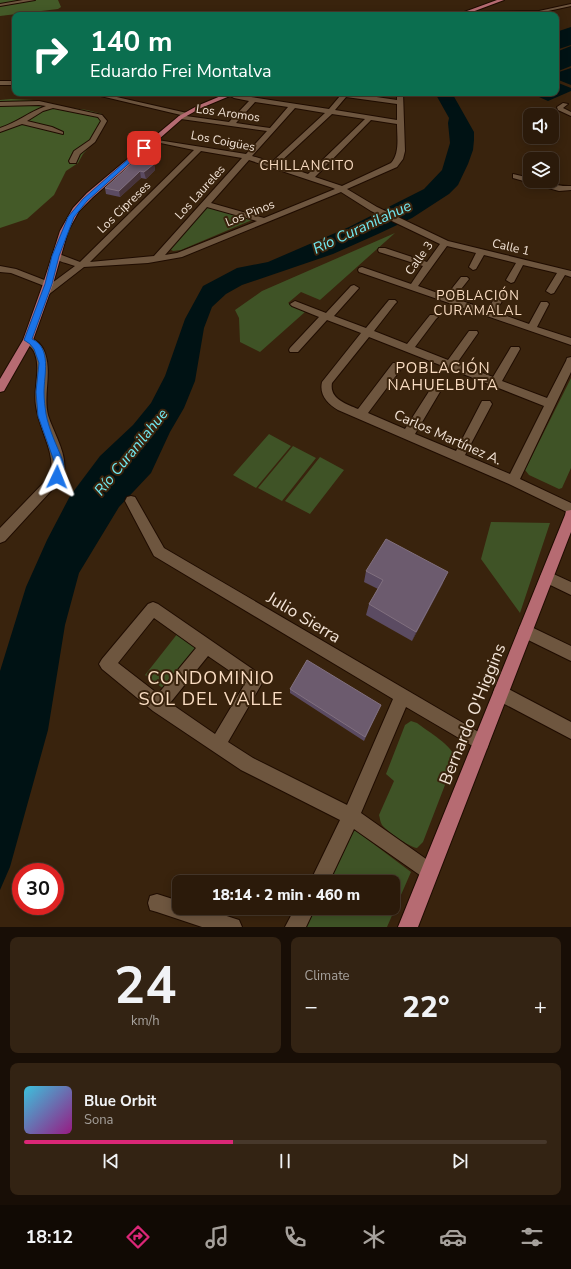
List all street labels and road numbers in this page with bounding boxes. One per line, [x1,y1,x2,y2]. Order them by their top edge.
street label: Los Aromos [195,101,261,125]
street label: Los Coigües [190,127,257,155]
street label: Los Laureles [171,161,229,223]
street label: Los Cipreses [94,177,154,237]
street label: Los Pinos [223,196,277,230]
street label: Calle 1 [491,235,531,259]
street label: Calle 3 [401,238,437,278]
street label: Carlos Martínez A. [391,405,505,470]
street label: Julio Sierra [262,586,345,649]
street label: Bernardo O'Higgins [434,640,511,788]

